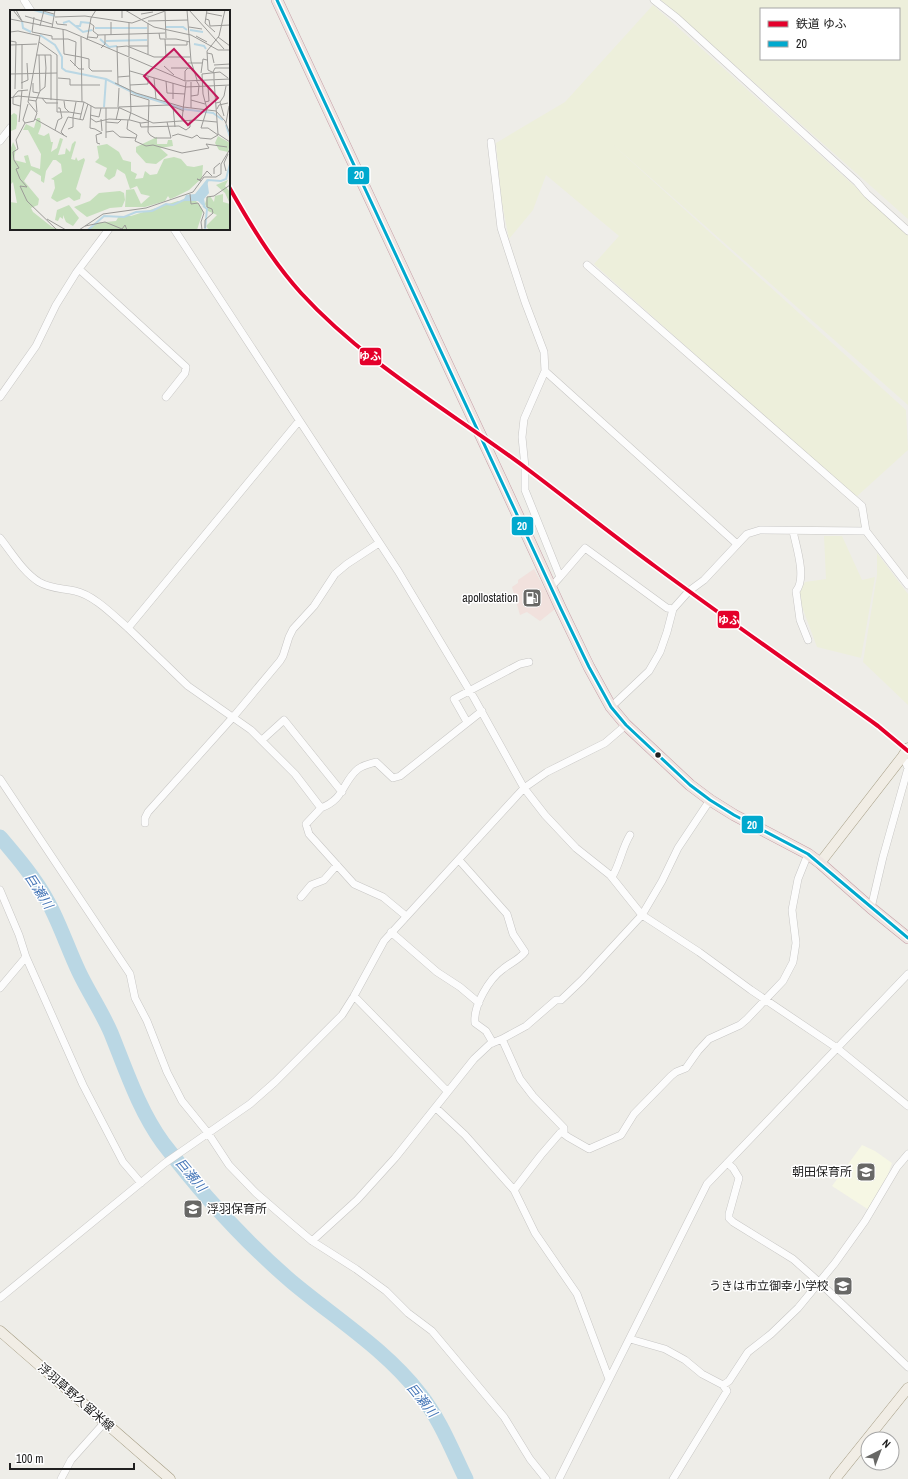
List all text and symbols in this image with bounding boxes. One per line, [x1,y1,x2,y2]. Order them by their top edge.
legend [760,8,900,60]
inset map [10,10,230,230]
text: 鉄道 ゆふ [796,16,847,32]
text: 20 [796,36,807,52]
line badge: 20 [347,166,370,185]
text: 20 [354,168,364,182]
line badge: ゆふ [359,347,382,366]
text: ゆふ [359,349,381,363]
line badge: 20 [511,516,534,536]
text: 20 [517,519,527,533]
fuel station icon: apollostation [521,587,543,609]
place label: apollostation [462,590,518,606]
line badge: ゆふ [717,610,740,629]
text: ゆふ [718,613,740,627]
unlabelled marker [653,750,663,760]
line badge: 20 [741,815,764,834]
text: 20 [747,818,757,832]
water label: 巨瀬川 [21,870,58,914]
water label: 巨瀬川 [172,1155,211,1197]
school or university icon: 朝田保育所 [855,1161,877,1183]
place label: 朝田保育所 [792,1164,852,1180]
school or university icon: 浮羽保育所 [182,1198,204,1220]
place label: 浮羽保育所 [207,1201,267,1217]
school or university icon: うきは市立御幸小学校 [832,1275,854,1297]
place label: うきは市立御幸小学校 [709,1278,829,1294]
street label: 浮羽草野久留米線 [35,1359,117,1435]
water label: 巨瀬川 [403,1379,442,1422]
north arrow [860,1431,900,1471]
text: N [880,1436,894,1451]
scale bar [10,1445,134,1471]
text: 100 m [16,1451,43,1467]

